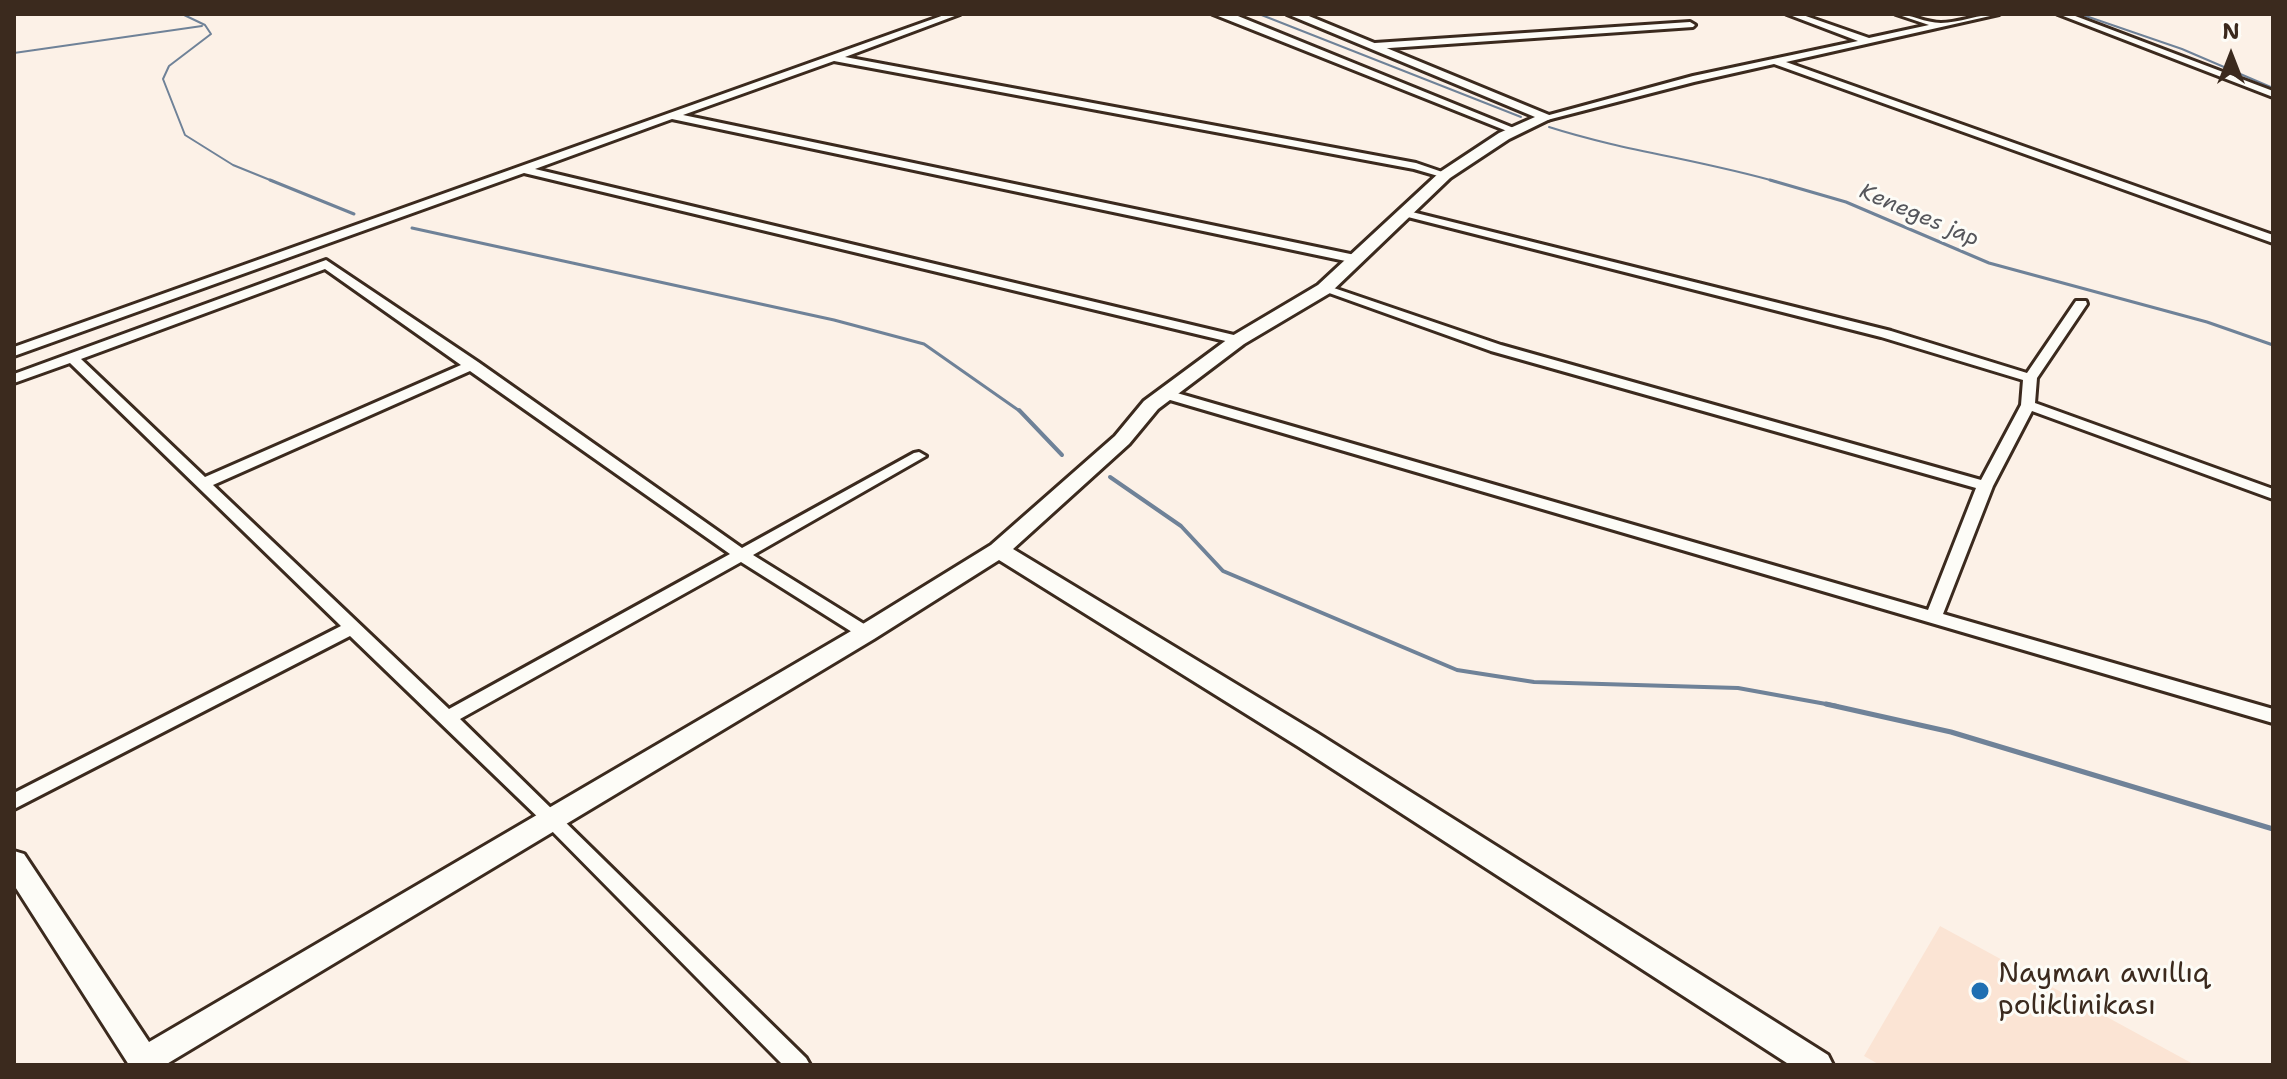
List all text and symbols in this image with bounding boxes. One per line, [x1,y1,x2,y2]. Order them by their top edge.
north arrow [2191,16,2271,96]
text: N [2222,17,2240,46]
water label: Keneges jap [1855,179,1983,253]
place label: Nayman awıllıq poliklinikası [1998,958,2209,1024]
marker: Nayman awıllıq poliklinikası [1969,980,1991,1002]

